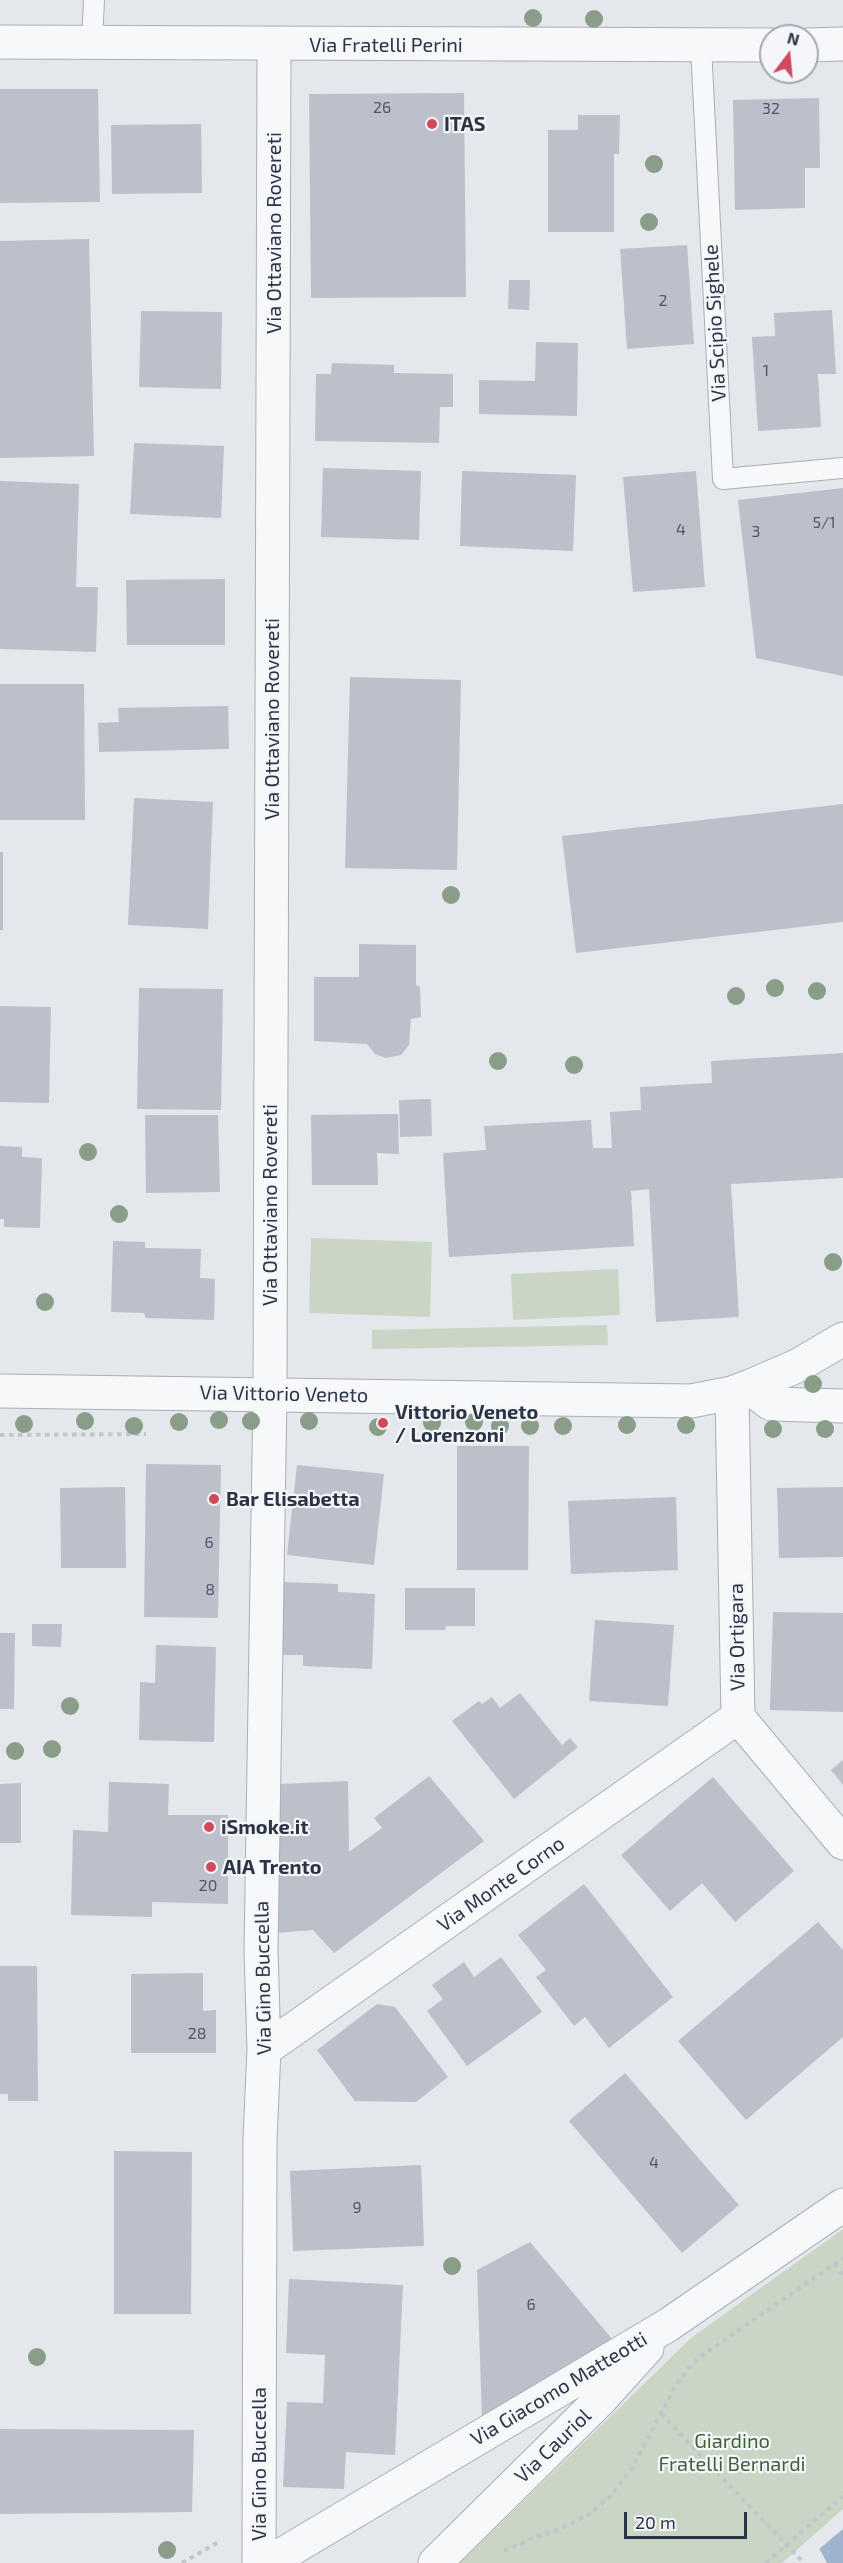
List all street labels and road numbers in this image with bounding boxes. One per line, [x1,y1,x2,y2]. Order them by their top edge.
street label: Via Fratelli Perini [309,33,463,57]
street label: Via Ottaviano Rovereti [262,132,286,334]
street label: Via Scipio Sighele [699,244,731,402]
street label: Via Ottaviano Rovereti [260,618,284,820]
street label: Via Ottaviano Rovereti [258,1104,282,1306]
street label: Via Vittorio Veneto [199,1381,369,1407]
street label: Via Ortigara [724,1583,750,1691]
street label: Via Monte Corno [433,1831,569,1937]
street label: Via Gino Buccella [250,1901,276,2055]
street label: Via Giacomo Matteotti [466,2327,652,2451]
street label: Via Gino Buccella [247,2387,271,2541]
street label: Via Cauriol [510,2404,596,2488]

